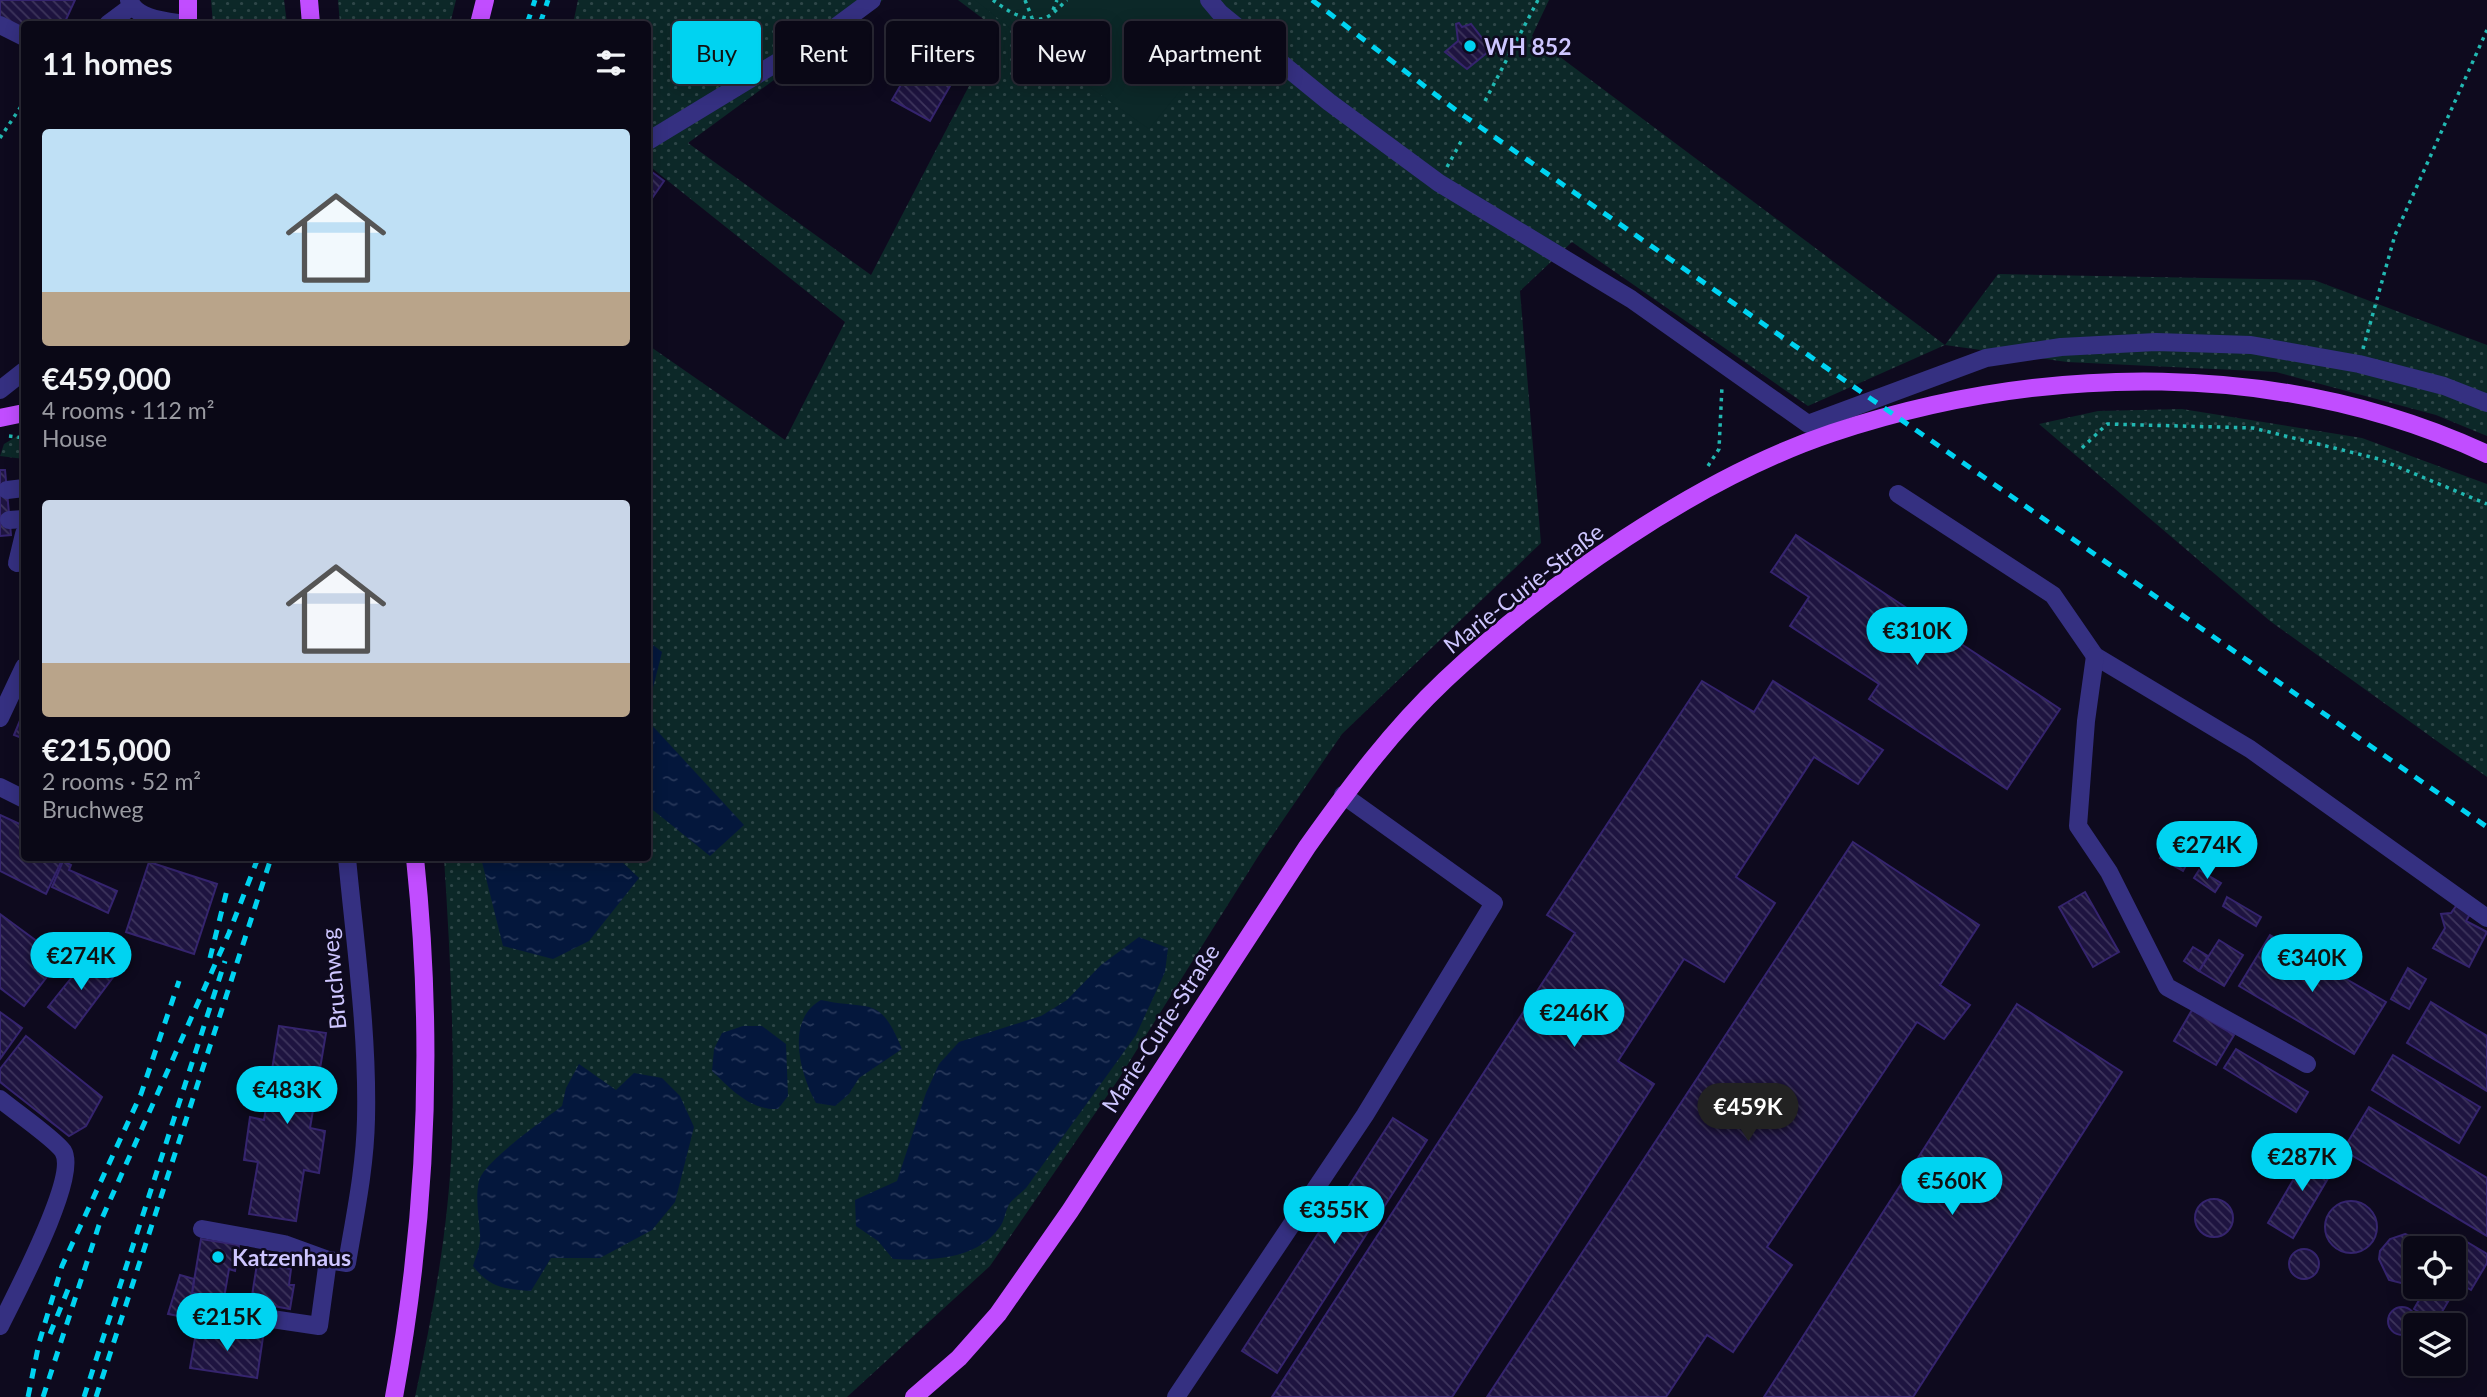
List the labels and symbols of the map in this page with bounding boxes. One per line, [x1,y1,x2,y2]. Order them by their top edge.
place label: WH 852 [1484,32,1572,60]
marker: WH 852 [1462,38,1478,54]
street label: Marie-Curie-Straße [1438,517,1608,659]
pin: €310K [1868,608,1966,667]
pin: €274K [2158,822,2256,881]
street label: Bruchweg [315,927,351,1031]
pin: €274K [32,932,130,992]
pin: €340K [2263,934,2361,994]
street label: Marie-Curie-Straße [1095,939,1225,1117]
pin: €246K [1525,990,1623,1049]
pin: €483K [238,1066,336,1126]
pin: €459K [1699,1084,1797,1143]
pin: €287K [2253,1134,2351,1193]
pin: €560K [1903,1158,2001,1217]
pin: €355K [1285,1186,1383,1246]
place label: Katzenhaus [232,1243,351,1271]
marker: Katzenhaus [210,1249,226,1265]
pin: €215K [178,1294,276,1353]

